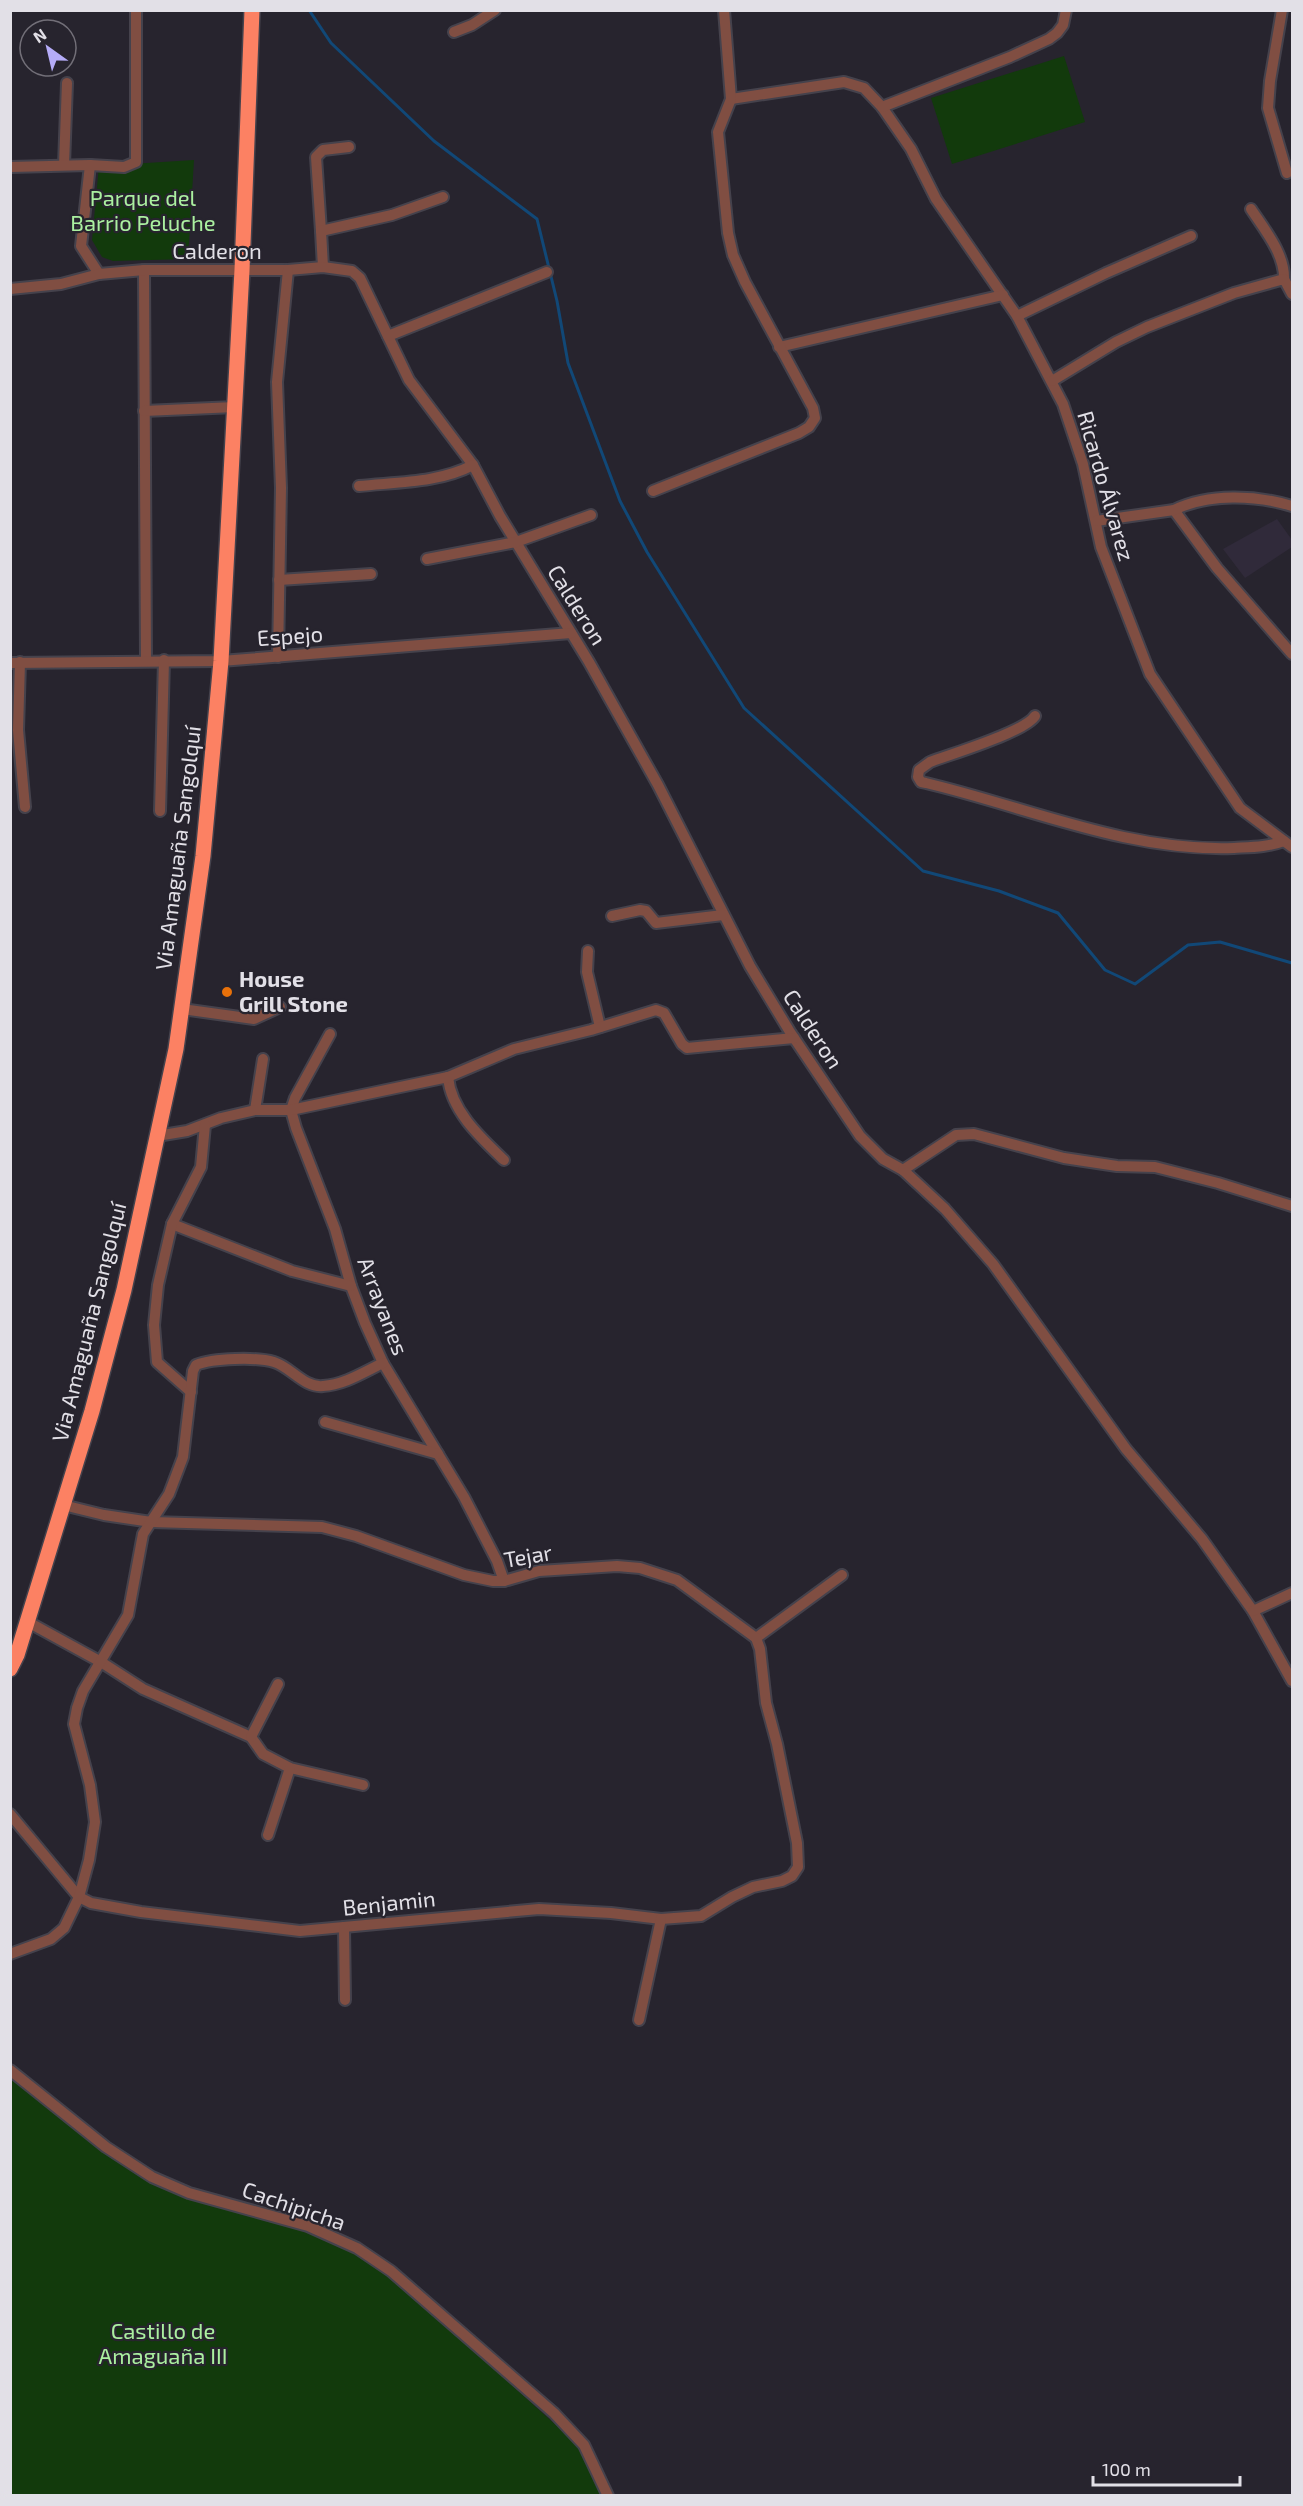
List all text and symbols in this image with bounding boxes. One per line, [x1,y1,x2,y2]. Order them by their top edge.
north arrow [18,18,78,78]
text: N [29,24,49,46]
park label: Parque del Barrio Peluche [70,184,216,235]
street label: Calderon [172,237,262,263]
street label: Ricardo Álvarez [1073,408,1141,564]
street label: Calderon [543,560,613,649]
street label: Espejo [256,620,324,651]
street label: Via Amaguaña Sangolquí [149,723,205,972]
place label: House Grill Stone [239,965,348,1016]
street label: Calderon [779,984,849,1073]
marker: House Grill Stone [220,985,234,999]
street label: Via Amaguaña Sangolquí [46,1198,131,1444]
street label: Arrayanes [353,1253,414,1358]
street label: Tejar [502,1538,554,1573]
street label: Benjamin [341,1884,437,1921]
street label: Cachipicha [239,2175,349,2235]
park label: Castillo de Amaguaña III [99,2317,228,2368]
scale bar [1093,2449,1240,2487]
text: 100 m [1102,2458,1151,2480]

